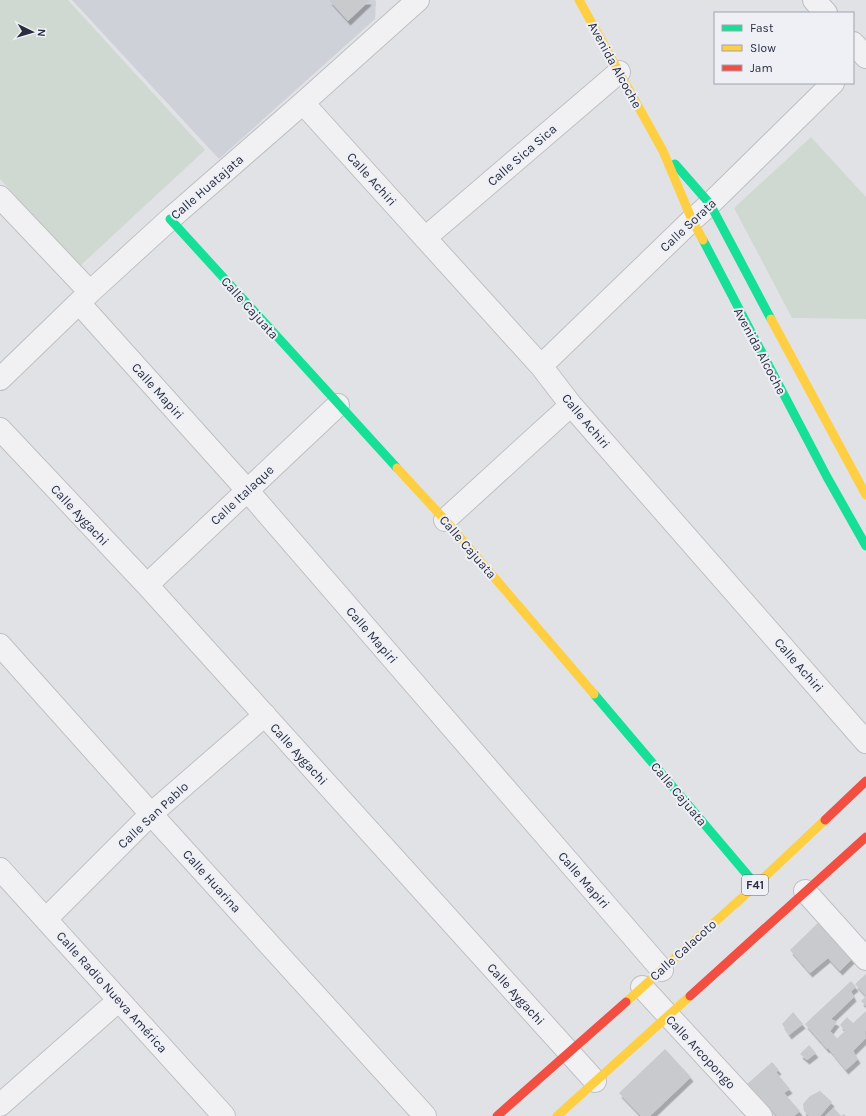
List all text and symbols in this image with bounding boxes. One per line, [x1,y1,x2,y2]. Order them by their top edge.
north arrow [12,12,52,52]
legend [714,12,854,84]
street label: Avenida Alcoche [585,19,645,111]
text: Fast [750,21,774,35]
text: N [35,28,48,37]
text: Slow [750,41,776,55]
text: Jam [750,61,773,75]
street label: Calle Sica Sica [484,121,560,189]
street label: Calle Achiri [344,149,400,209]
street label: Calle Huatajata [168,151,246,223]
street label: Calle Sorata [657,195,719,255]
street label: Calle Cajuata [218,274,282,342]
street label: Avenida Alcoche [731,305,789,397]
street label: Calle Mapiri [129,360,187,422]
street label: Calle Achiri [559,391,613,451]
street label: Calle Italaque [207,462,278,529]
street label: Calle Aygachi [48,481,112,549]
street label: Calle Cajuata [437,512,499,582]
street label: Calle Mapiri [343,604,401,666]
street label: Calle Achiri [771,635,827,695]
street label: Calle Aygachi [267,720,331,788]
street label: Calle Cajuata [648,759,710,829]
street label: Calle San Pablo [115,779,191,851]
street label: Calle Huarina [180,846,244,916]
street label: Calle Mapiri [555,849,613,911]
road number: F41 [742,875,768,895]
street label: Calle Calacoto [647,916,719,984]
street label: Calle Radio Nueva América [54,928,170,1056]
street label: Calle Aygachi [484,960,548,1028]
street label: Calle Arcopongo [663,1012,739,1092]

